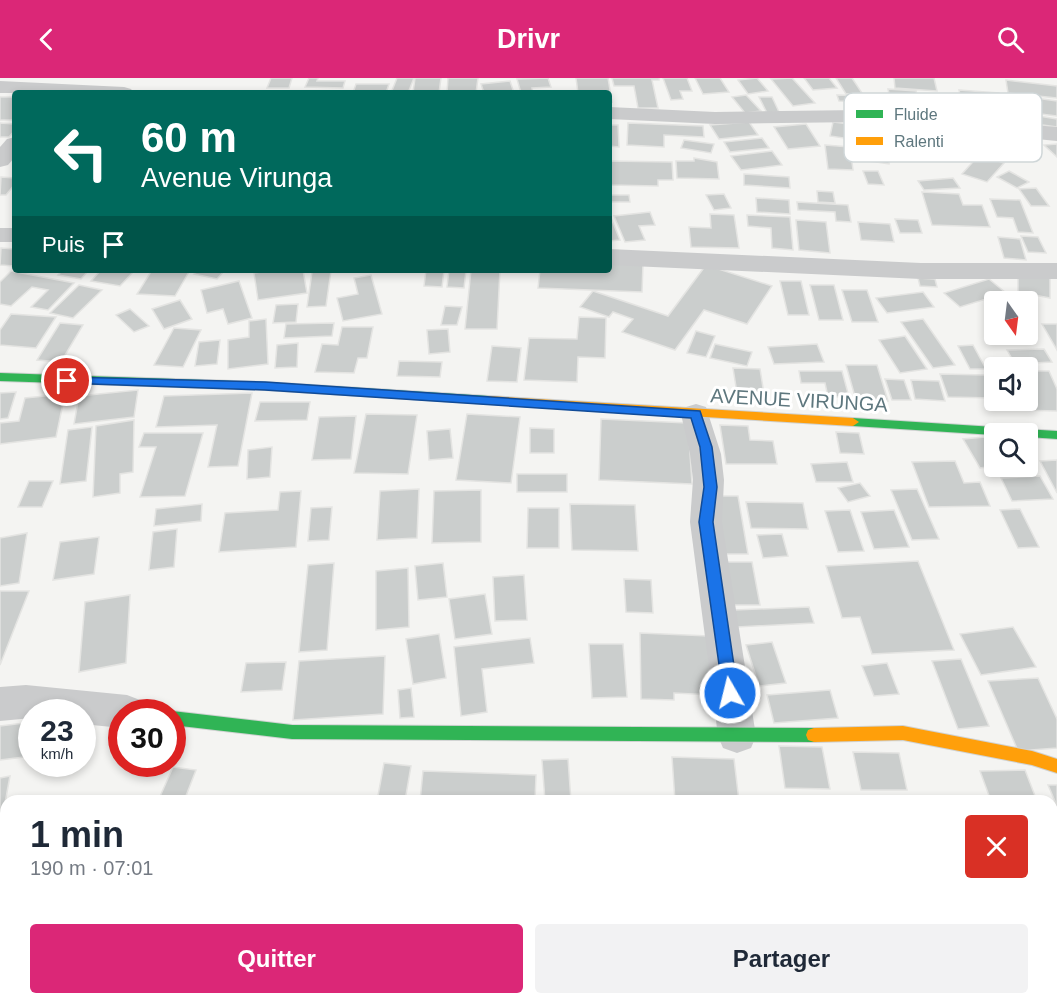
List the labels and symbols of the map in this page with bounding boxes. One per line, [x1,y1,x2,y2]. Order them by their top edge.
legend [844,93,1042,162]
text: Fluide [894,106,938,123]
text: Ralenti [894,133,944,150]
north arrow [984,291,1038,345]
pin [41,355,92,406]
street label: AVENUE VIRUNGA [710,384,889,416]
position arrow [698,661,762,725]
speed limit sign: 30 [108,699,186,777]

